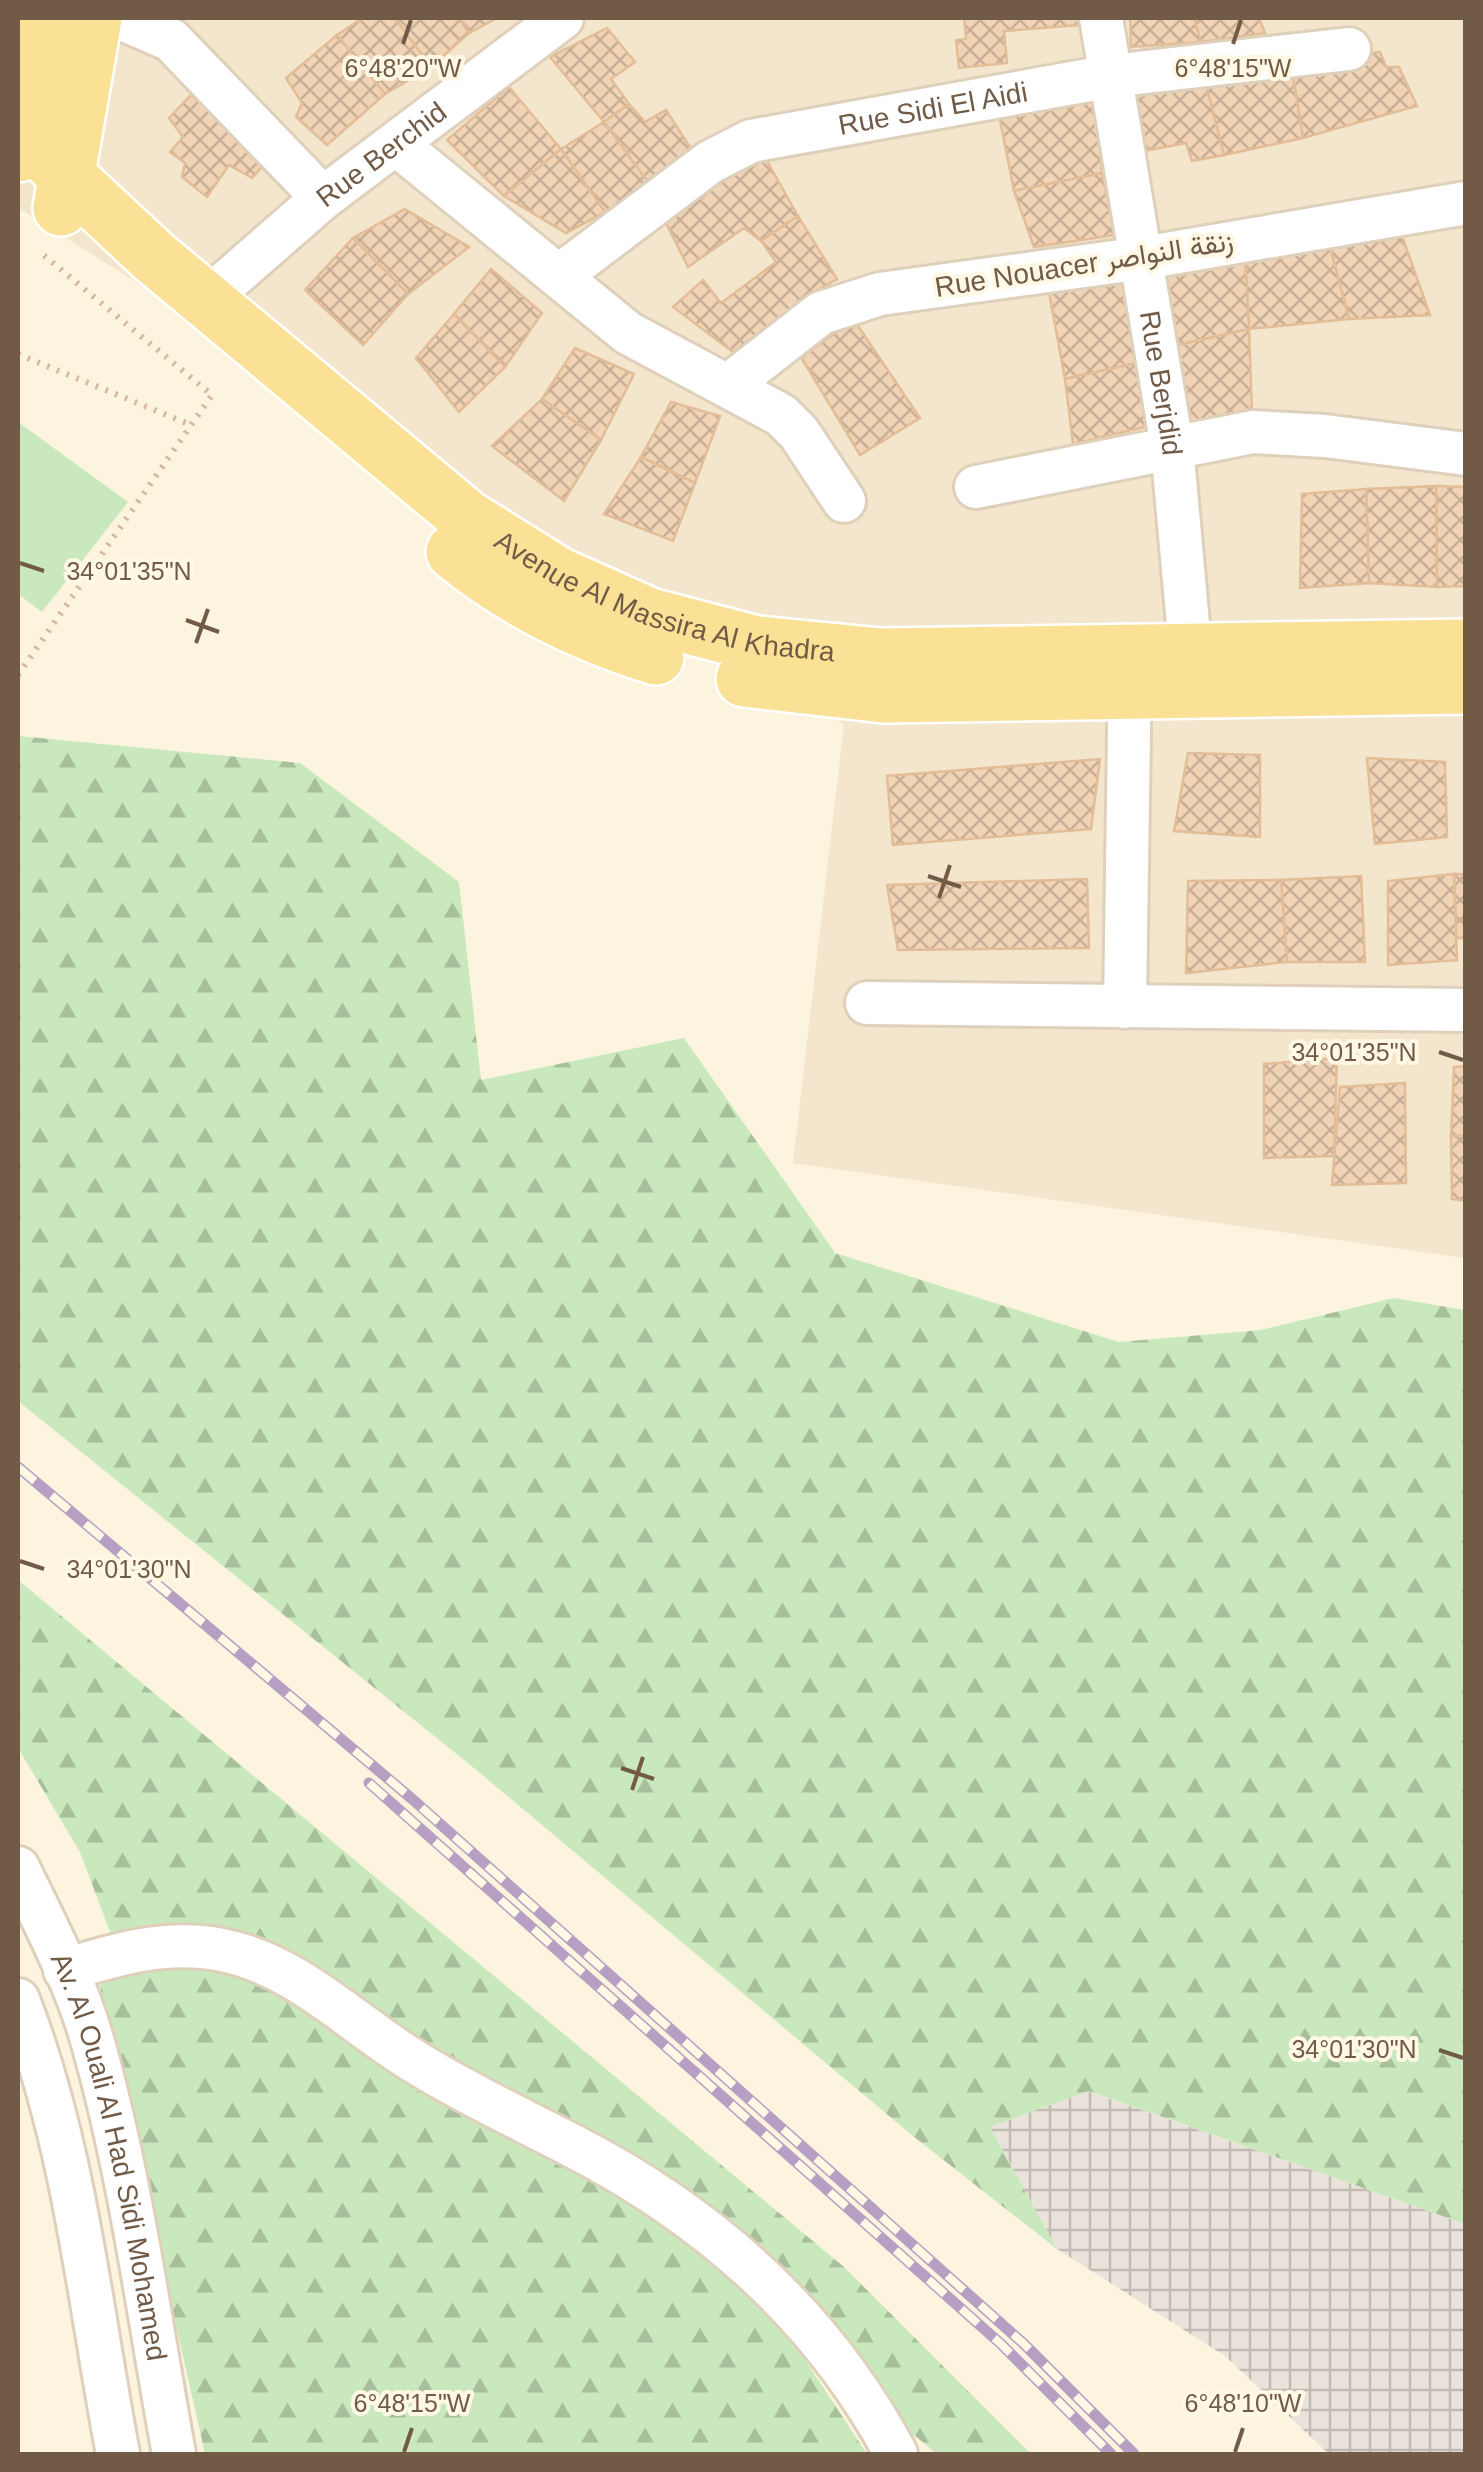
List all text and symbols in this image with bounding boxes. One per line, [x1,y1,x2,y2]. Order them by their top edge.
text: 6°48'20"W [345,54,462,82]
text: 6°48'15"W [1175,54,1292,82]
street label: Rue Sidi El Aidi [836,76,1030,140]
street label: Rue Berchid [310,95,452,213]
street label: Rue Nouacer زنقة النواصر [933,225,1236,305]
street label: Rue Berjdid [1134,308,1188,457]
street label: Avenue Al Massira Al Khadra [489,524,837,667]
text: 34°01'35"N [66,557,192,585]
text: 34°01'35"N [1291,1038,1417,1066]
text: 34°01'30"N [66,1555,192,1583]
street label: Av. Al Ouali Al Had Sidi Mohamed [45,1948,173,2363]
text: 34°01'30"N [1291,2035,1417,2063]
text: 6°48'15"W [354,2389,471,2417]
text: 6°48'10"W [1185,2389,1302,2417]

